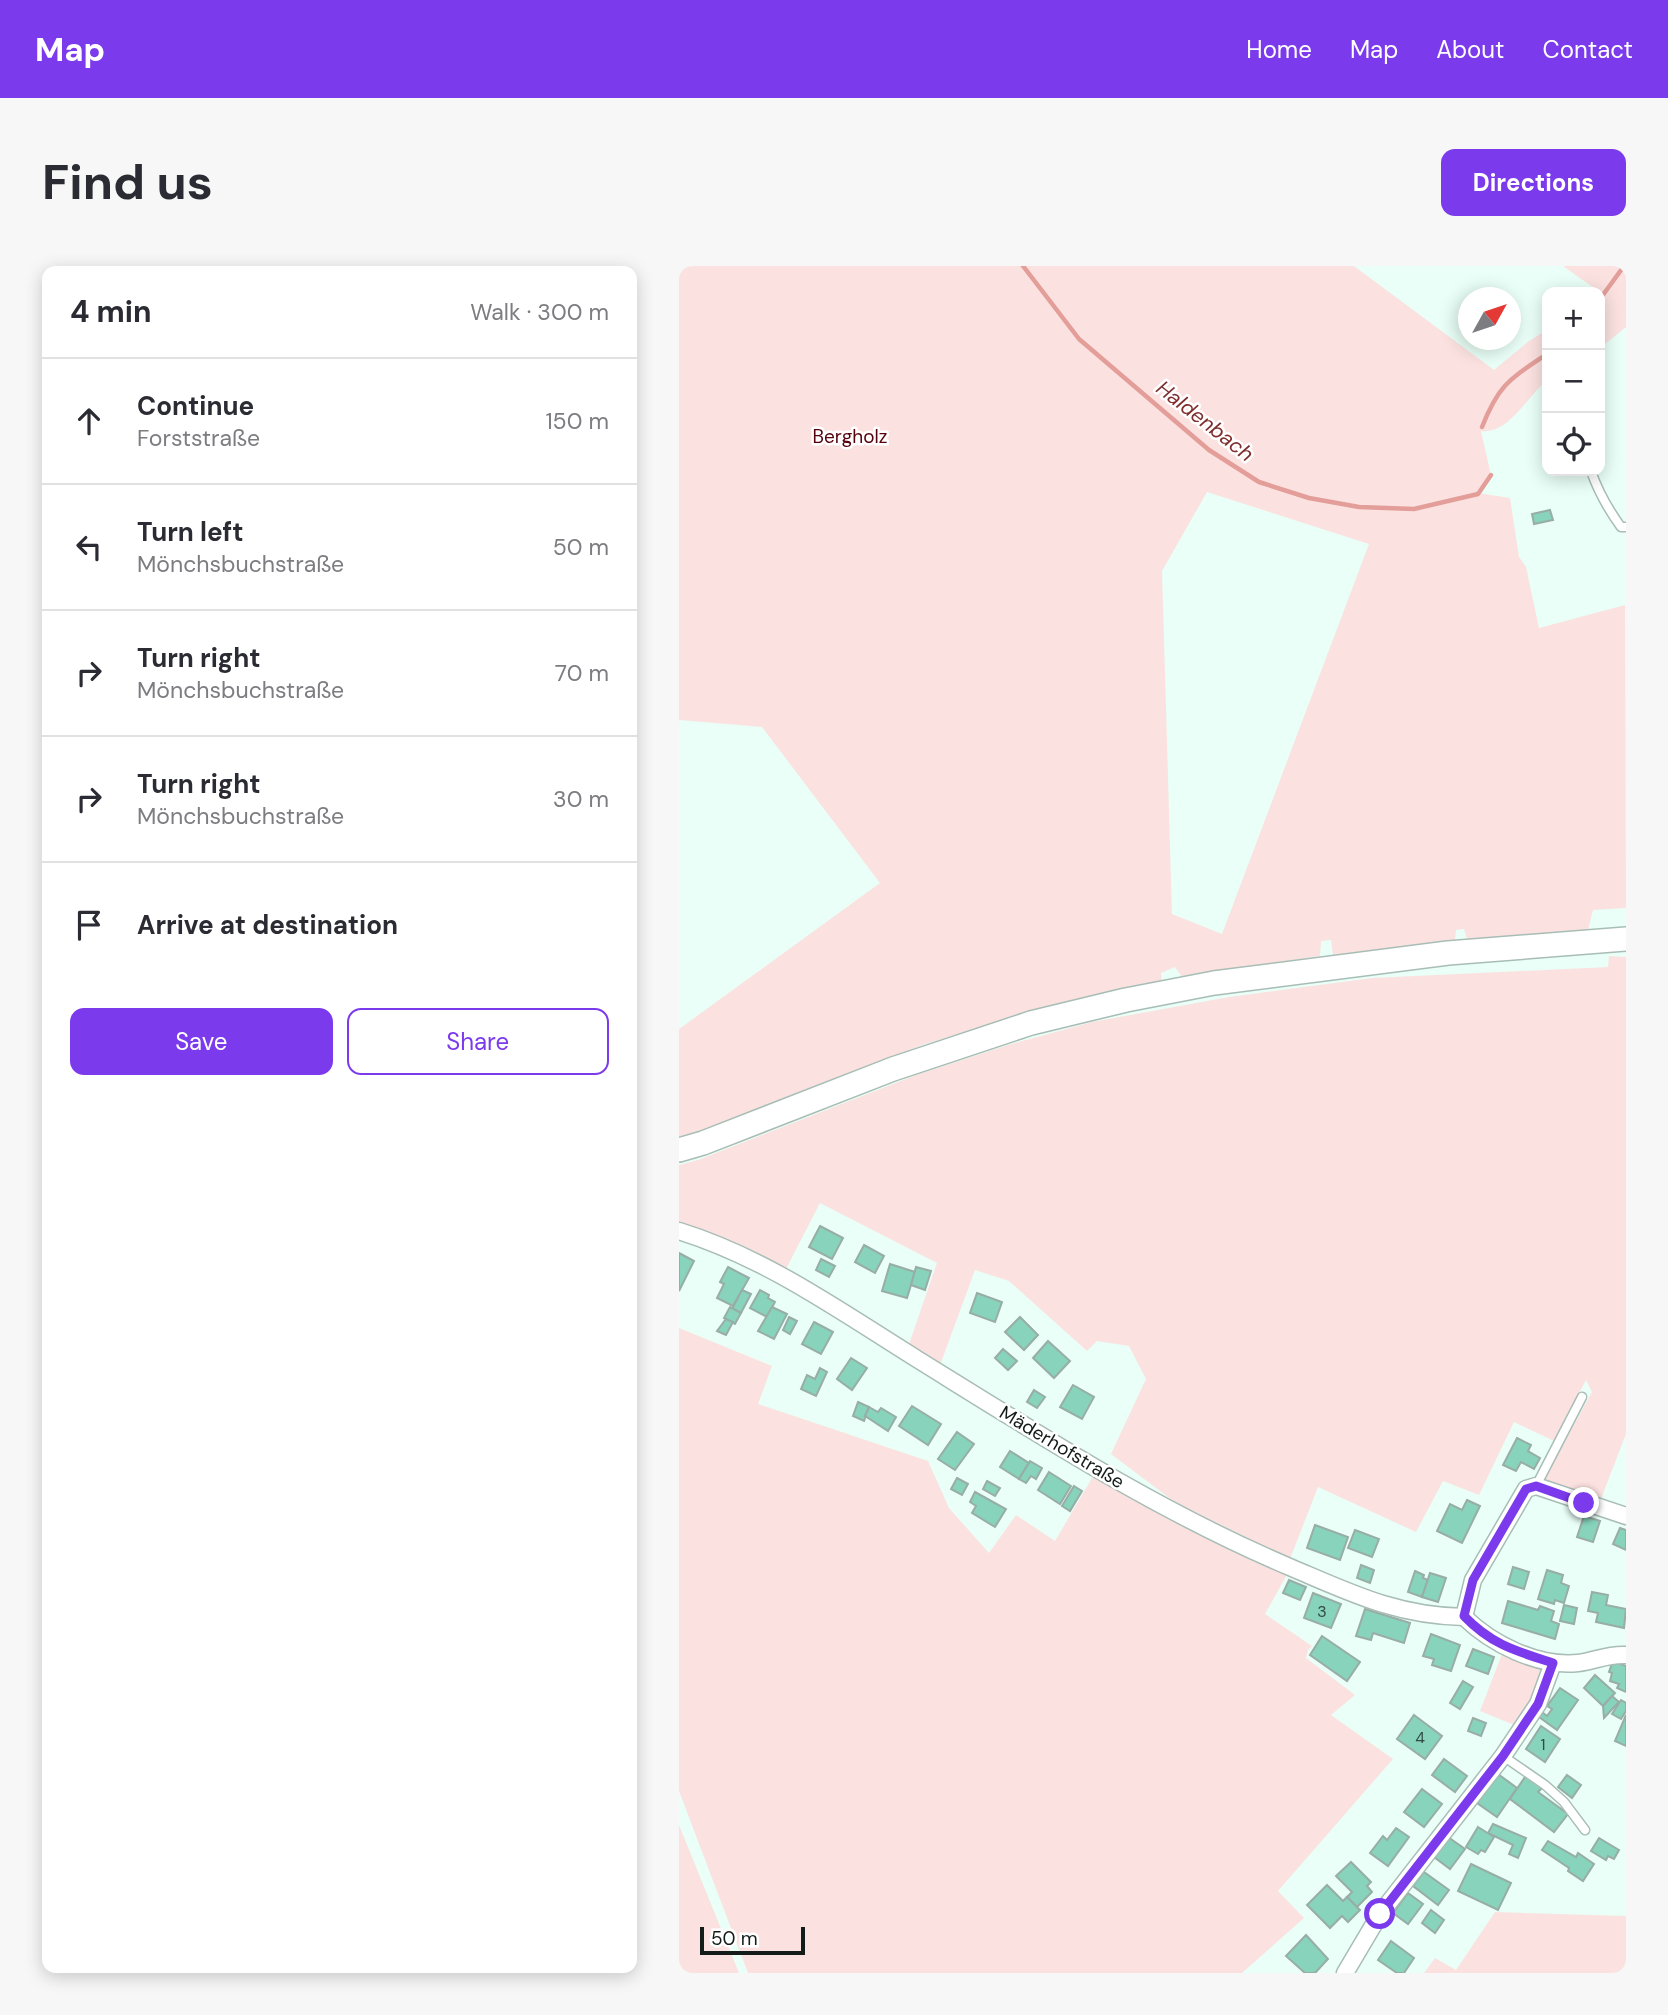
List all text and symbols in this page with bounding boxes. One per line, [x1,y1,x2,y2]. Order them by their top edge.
text: Map [35,28,105,71]
text: Home [1246,34,1312,65]
text: Map [1350,34,1398,65]
text: About [1436,34,1505,65]
text: Contact [1543,34,1633,65]
button: Directions [1441,149,1626,216]
text: Find us [42,150,213,214]
north arrow [1458,287,1521,350]
map controls [1542,287,1605,476]
button: + [1542,287,1605,350]
text: 4 min [70,292,152,331]
text: Walk · 300 m [470,297,609,327]
button: − [1542,350,1605,413]
water label: Haldenbach [1150,374,1260,468]
text: Continue [137,389,254,423]
icon: ahead [70,402,108,440]
text: 150 m [545,406,609,436]
button: locate [1542,413,1605,476]
text: Forststraße [137,423,260,453]
park label: Bergholz [813,424,887,449]
text: Turn left [137,515,244,549]
icon: left [70,528,108,566]
text: 50 m [553,532,609,562]
text: Mönchsbuchstraße [137,549,344,579]
text: Turn right [137,641,261,675]
icon: right [70,654,108,692]
text: 70 m [555,658,609,688]
text: Mönchsbuchstraße [137,675,344,705]
text: Turn right [137,767,261,801]
icon: right [70,780,108,818]
text: 30 m [553,784,609,814]
text: Mönchsbuchstraße [137,801,344,831]
icon: arrive [70,906,108,944]
text: Arrive at destination [137,908,398,942]
button: Save [70,1008,333,1075]
button: Share [347,1008,609,1075]
street label: Mäderhofstraße [995,1400,1129,1494]
route end [1568,1487,1599,1518]
house number: 3 [1317,1601,1327,1622]
house number: 4 [1415,1727,1425,1748]
house number: 1 [1541,1734,1546,1755]
route start [1364,1898,1395,1929]
scale bar [700,1924,805,1956]
text: 50 m [711,1926,758,1951]

